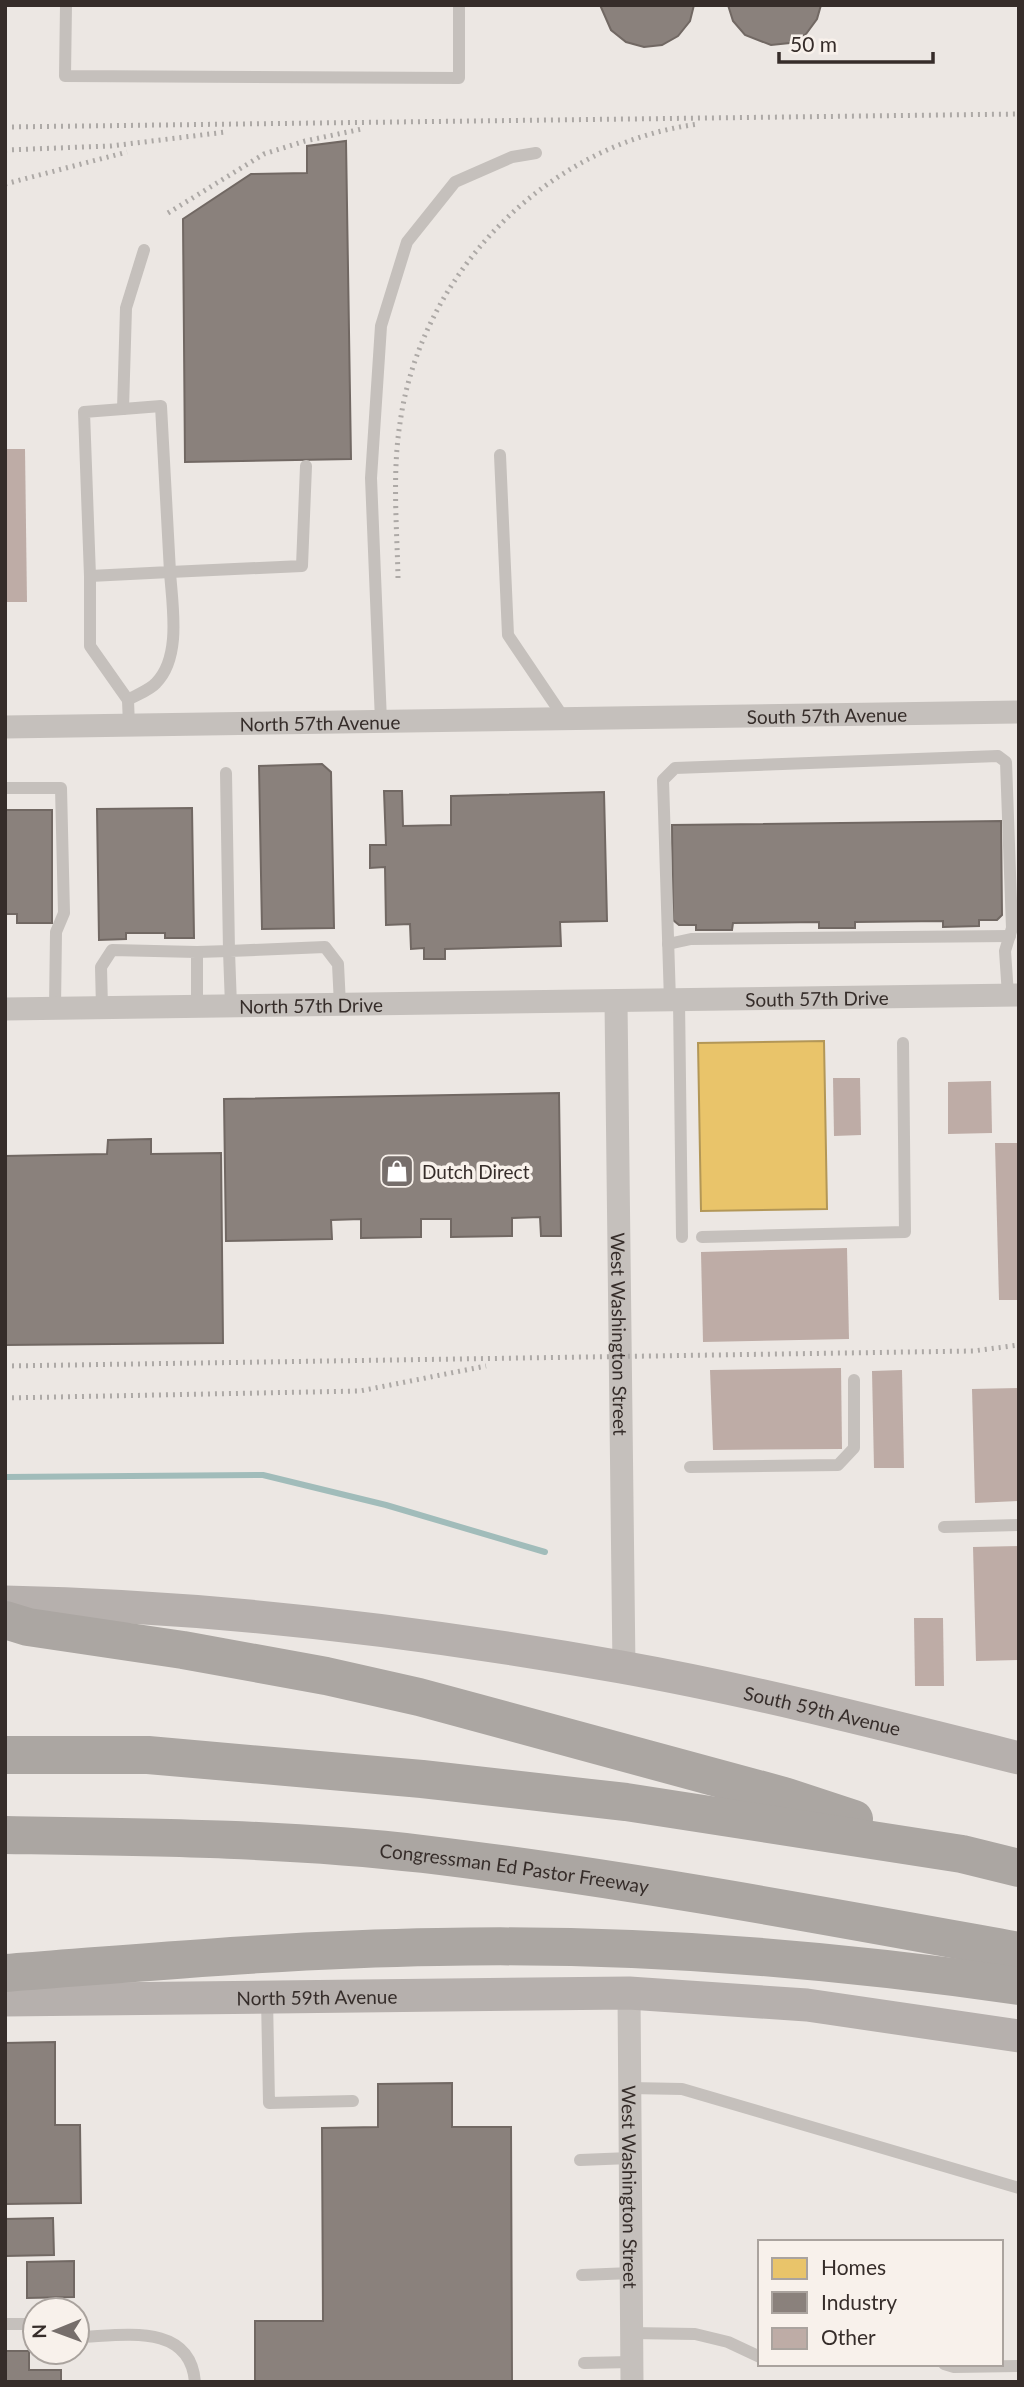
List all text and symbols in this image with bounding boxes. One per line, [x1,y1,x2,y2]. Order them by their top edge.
scale bar [779,21,933,65]
text: 50 m [790,31,837,56]
street label: South 57th Avenue [746,702,907,728]
street label: North 57th Avenue [239,710,401,735]
street label: South 57th Drive [745,985,889,1010]
street label: North 57th Drive [239,992,383,1017]
shop icon: Dutch Direct [378,1152,416,1190]
place label: Dutch Direct [422,1160,530,1183]
street label: West Washington Street [607,1232,633,1436]
street label: South 59th Avenue [742,1680,903,1740]
street label: Congressman Ed Pastor Freeway [379,1838,651,1897]
street label: North 59th Avenue [236,1984,398,2009]
street label: West Washington Street [618,2085,643,2289]
legend [758,2240,1003,2366]
text: Homes [821,2254,886,2279]
text: Industry [821,2289,897,2314]
north arrow [21,2296,91,2366]
text: N [27,2324,50,2339]
text: Other [821,2324,876,2349]

